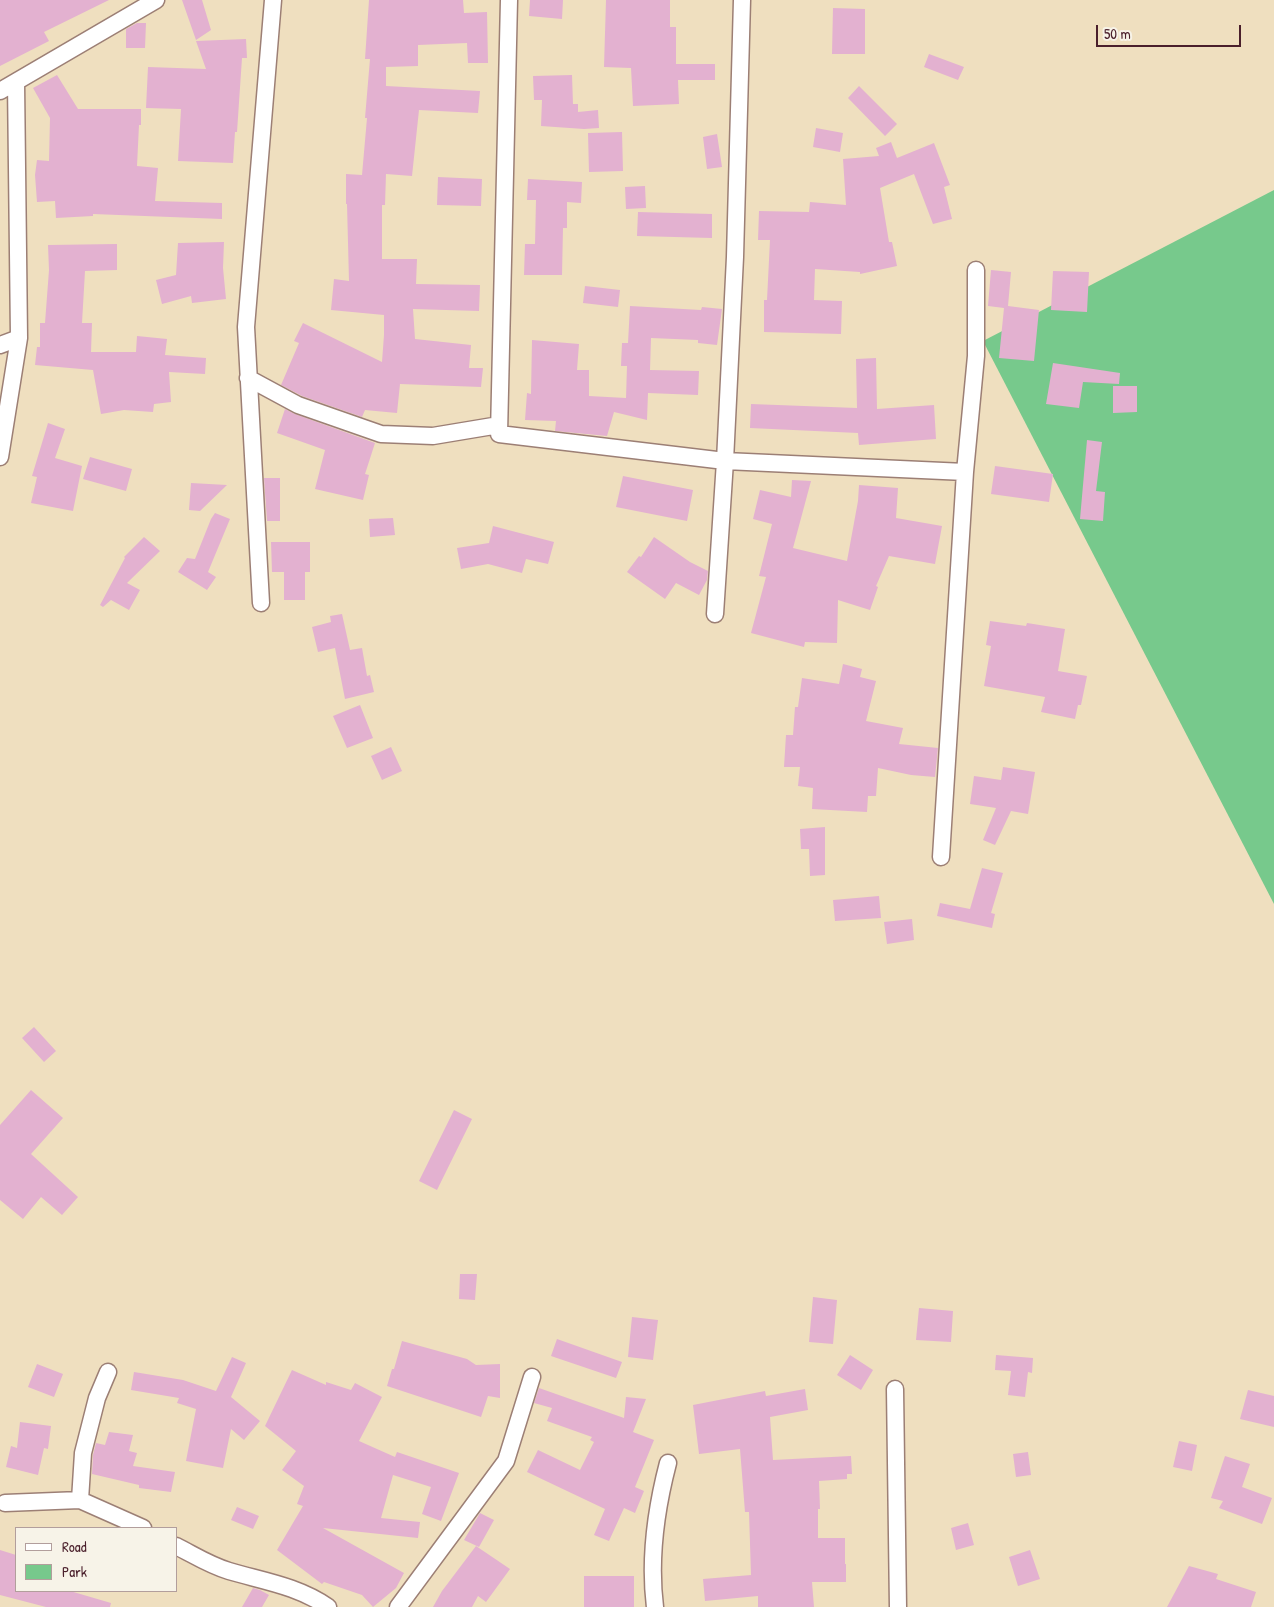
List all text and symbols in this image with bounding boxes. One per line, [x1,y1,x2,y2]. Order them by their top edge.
scale bar [1099,15,1244,47]
text: 50 m [1104,23,1131,44]
legend [15,1527,178,1592]
text: Road [62,1536,87,1557]
text: Park [62,1561,87,1582]

